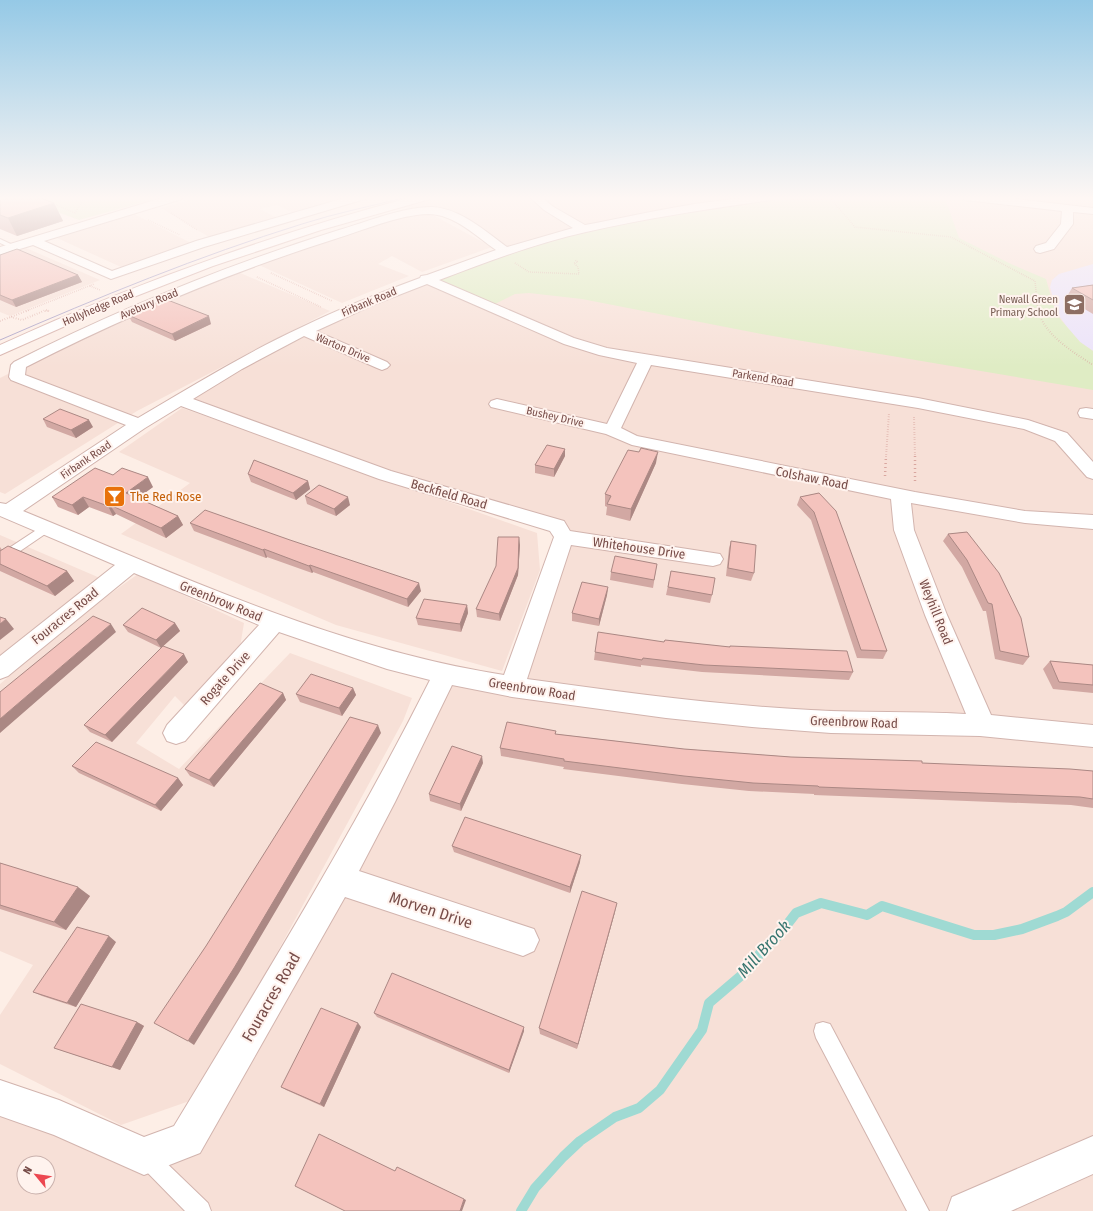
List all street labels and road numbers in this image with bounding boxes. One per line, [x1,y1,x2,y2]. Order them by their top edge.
street label: Firbank Road [340,285,398,319]
street label: Avebury Road [118,286,180,322]
street label: Hollyhedge Road [60,287,136,329]
street label: Warton Drive [314,331,372,365]
street label: Parkend Road [731,367,795,389]
street label: Bushey Drive [525,404,585,430]
street label: Firbank Road [58,438,114,482]
street label: Colshaw Road [774,464,850,492]
street label: Beckfield Road [409,476,489,512]
street label: Whitehouse Drive [592,534,686,562]
street label: Weyhill Road [916,577,956,647]
street label: Greenbrow Road [178,578,264,624]
street label: Fouracres Road [29,585,101,647]
street label: Rogate Drive [197,648,253,708]
street label: Greenbrow Road [487,675,577,703]
street label: Greenbrow Road [810,713,898,731]
street label: Morven Drive [387,888,475,932]
street label: Fouracres Road [238,949,304,1045]

